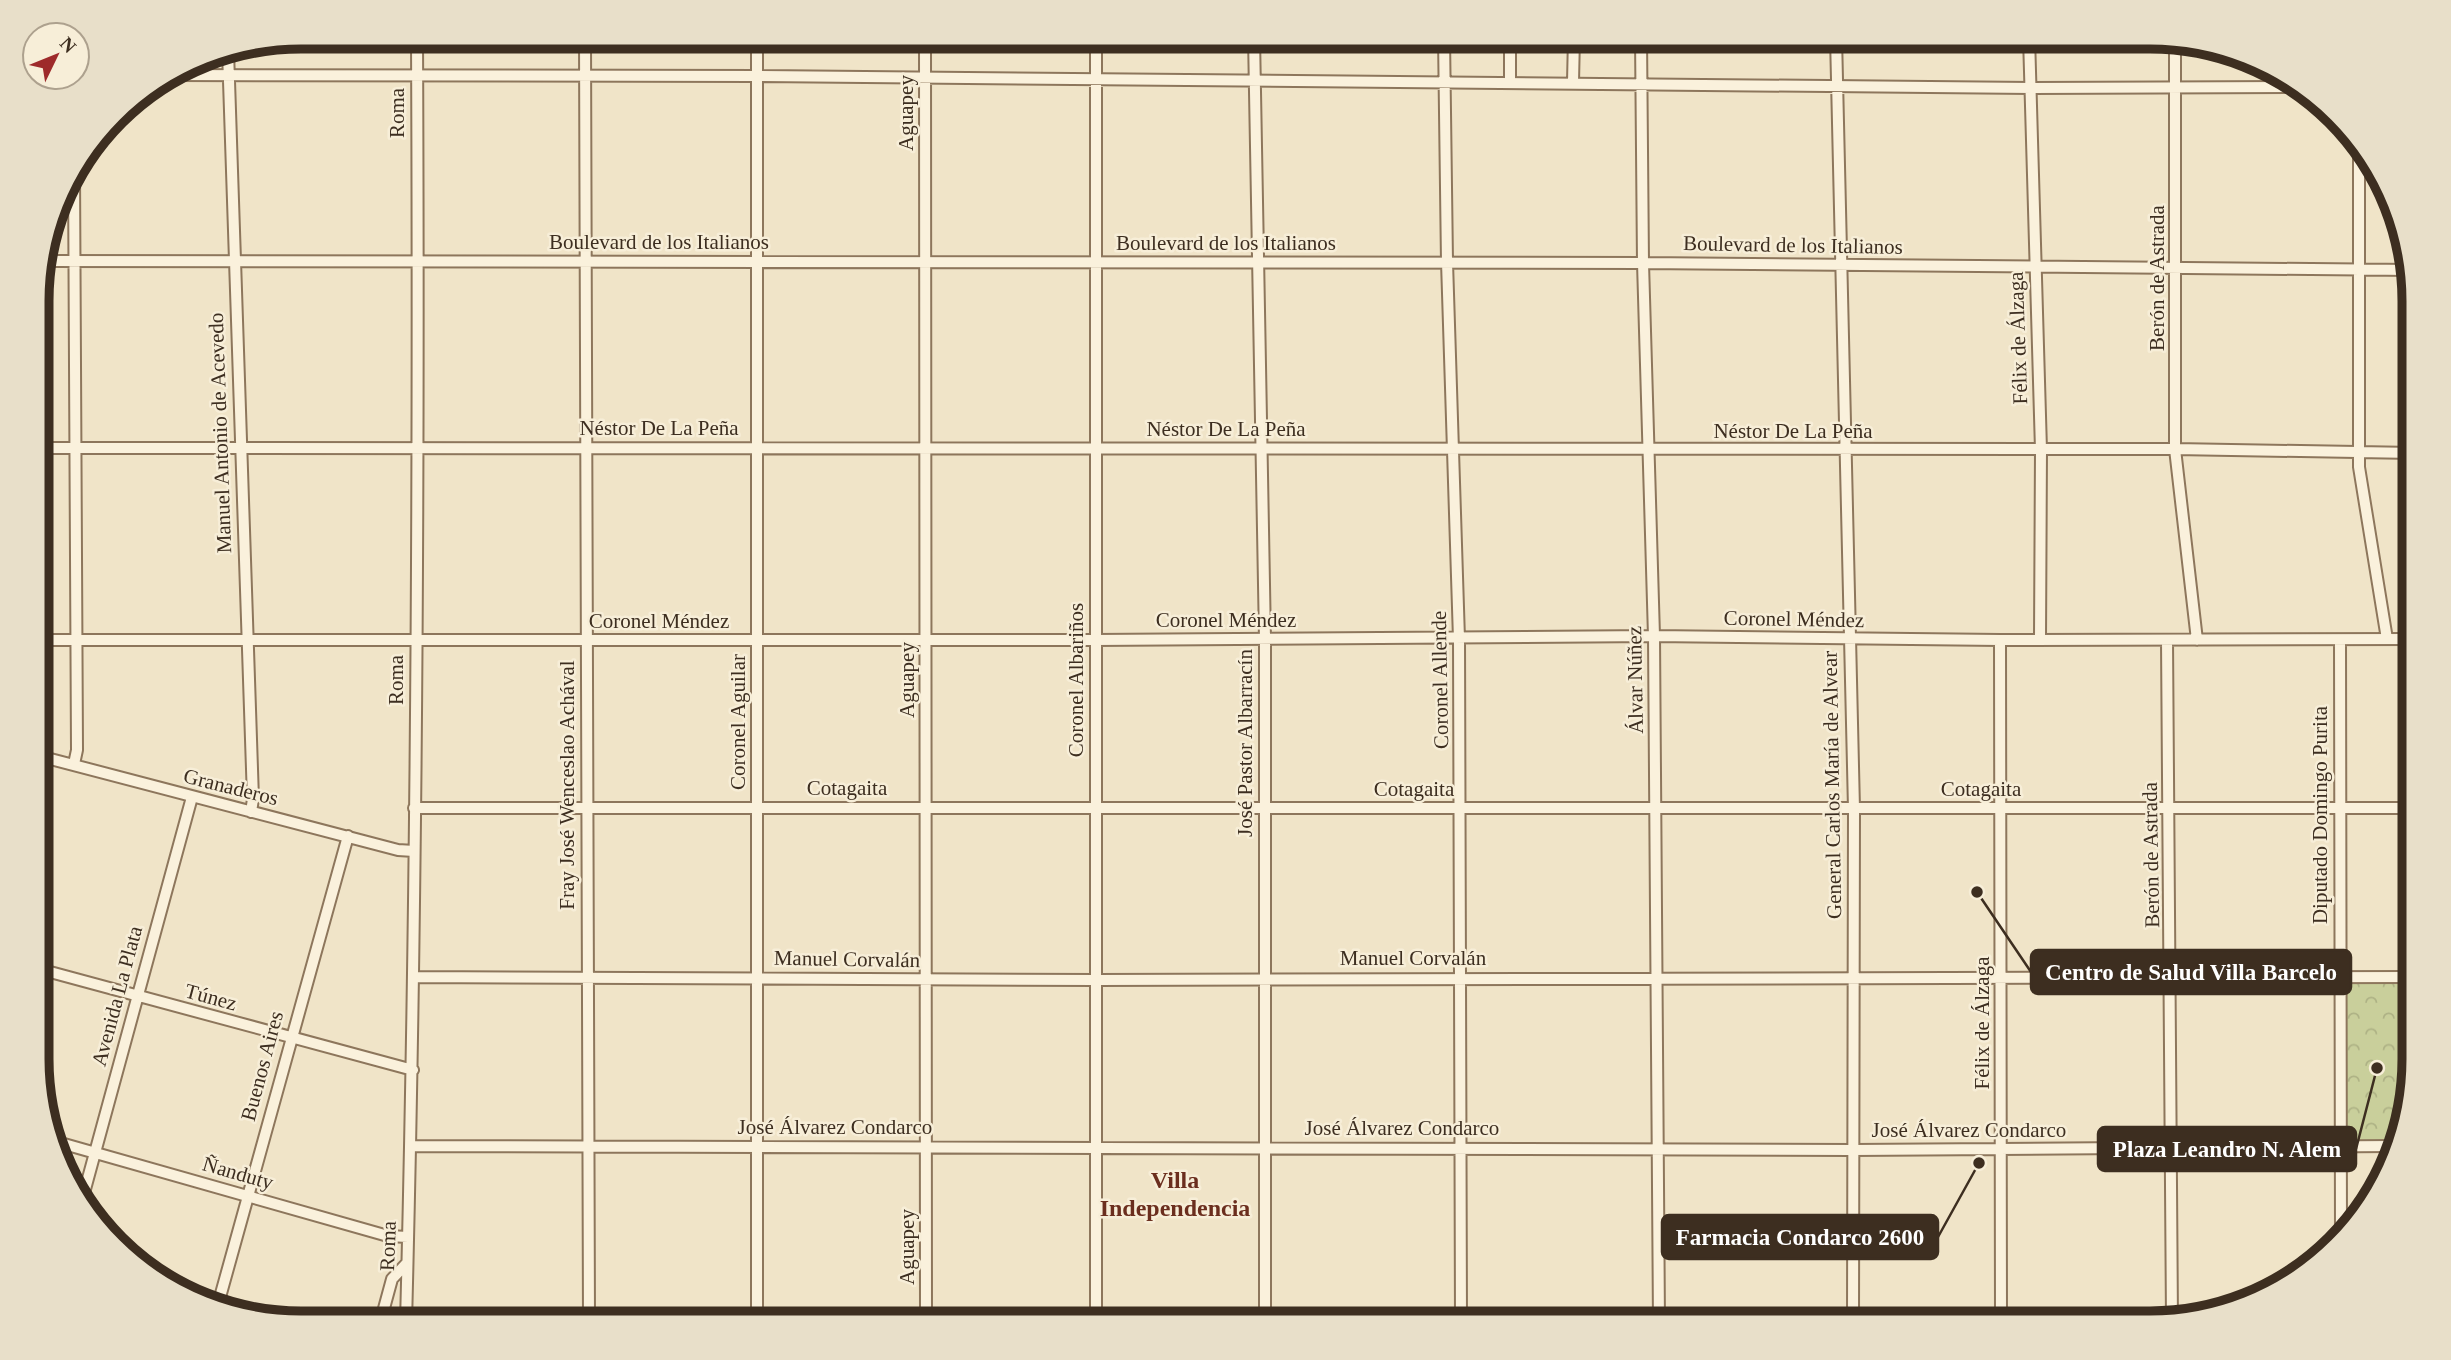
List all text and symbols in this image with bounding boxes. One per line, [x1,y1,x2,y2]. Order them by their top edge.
north arrow [21,21,91,91]
text: N [56,33,81,57]
street label: Aguapey [894,75,918,151]
street label: Roma [385,87,409,138]
street label: Berón de Astrada [2145,204,2169,351]
street label: Boulevard de los Italianos [549,230,769,254]
street label: Boulevard de los Italianos [1116,231,1336,255]
street label: Boulevard de los Italianos [1683,231,1903,259]
street label: Félix de Álzaga [2004,270,2032,405]
street label: Manuel Antonio de Acevedo [204,312,236,554]
street label: Néstor De La Peña [579,416,739,440]
street label: Néstor De La Peña [1146,417,1306,441]
street label: Néstor De La Peña [1713,419,1873,443]
street label: Coronel Albariños [1064,603,1088,757]
street label: Coronel Méndez [1724,606,1864,632]
street label: Coronel Méndez [1156,608,1296,632]
street label: Coronel Méndez [589,609,729,633]
street label: Coronel Allende [1427,611,1453,749]
street label: Álvar Núñez [1622,626,1648,734]
street label: Aguapey [895,642,919,718]
street label: José Pastor Albarracín [1233,649,1257,837]
street label: General Carlos María de Alvear [1818,651,1846,919]
street label: Roma [384,654,408,705]
street label: Coronel Aguilar [726,654,750,790]
street label: Fray José Wenceslao Achával [555,660,579,910]
street label: Diputado Domingo Purita [2308,705,2332,924]
street label: Granaderos [181,764,281,810]
street label: Cotagaita [807,776,888,800]
street label: Cotagaita [1374,777,1455,801]
street label: Cotagaita [1941,777,2022,801]
street label: Berón de Astrada [2138,781,2164,928]
street label: Avenida La Plata [87,923,147,1069]
street label: Manuel Corvalán [774,946,921,972]
street label: Manuel Corvalán [1340,946,1487,970]
callout: Centro de Salud Villa Barcelo [2031,950,2351,994]
street label: Félix de Álzaga [1970,956,1994,1089]
text: Centro de Salud Villa Barcelo [2045,960,2337,985]
street label: Túnez [183,979,239,1015]
street label: Buenos Aires [236,1009,288,1123]
street label: José Álvarez Condarco [738,1115,932,1139]
street label: José Álvarez Condarco [1305,1116,1499,1140]
street label: José Álvarez Condarco [1872,1118,2066,1142]
callout: Plaza Leandro N. Alem [2098,1127,2356,1171]
text: Plaza Leandro N. Alem [2113,1137,2341,1162]
street label: Ñanduty [200,1151,277,1195]
district label: Villa Independencia [1100,1167,1250,1221]
street label: Aguapey [895,1209,919,1285]
callout: Farmacia Condarco 2600 [1662,1215,1938,1259]
street label: Roma [375,1220,401,1271]
text: Farmacia Condarco 2600 [1676,1225,1924,1250]

